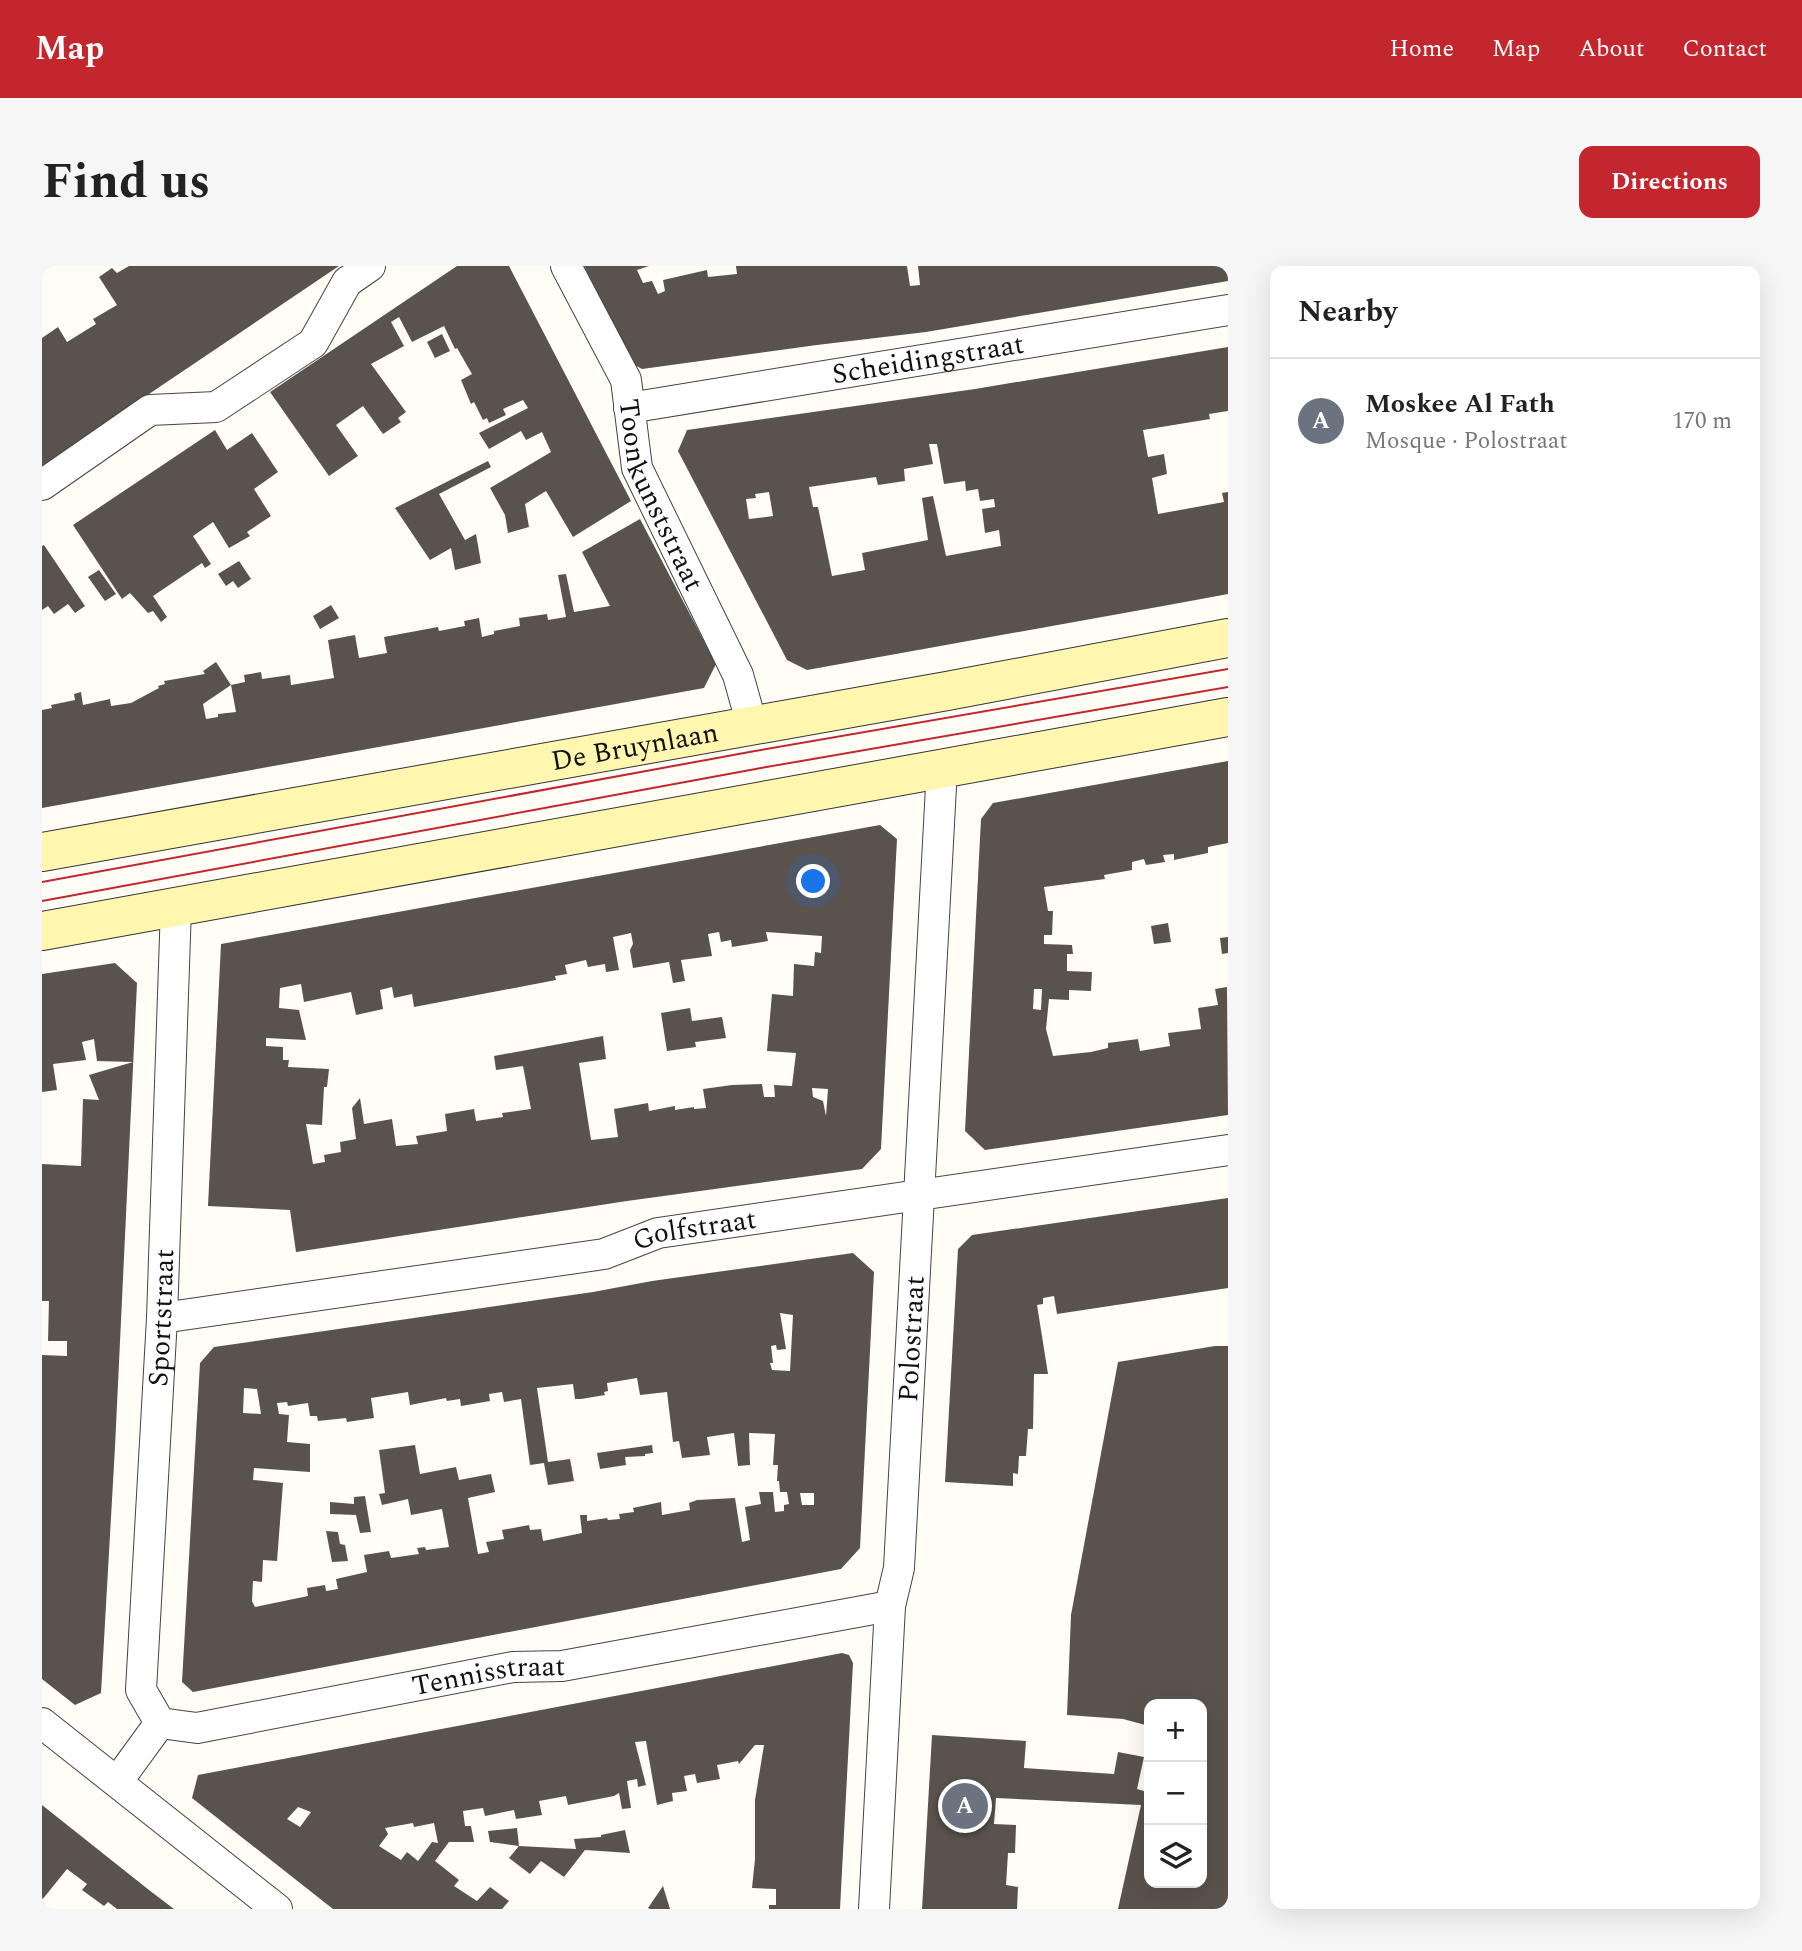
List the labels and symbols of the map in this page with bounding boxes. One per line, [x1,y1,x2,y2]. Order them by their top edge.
street label: Scheidingstraat [829,322,1027,396]
street label: Toonkunststraat [607,396,715,598]
street label: De Bruynlaan [548,711,722,783]
your location [796,864,830,898]
street label: Golfstraat [626,1197,759,1263]
street label: Sportstraat [137,1248,186,1388]
street label: Polostraat [886,1274,936,1403]
street label: Tennisstraat [408,1644,566,1708]
pin: A [942,1780,988,1832]

